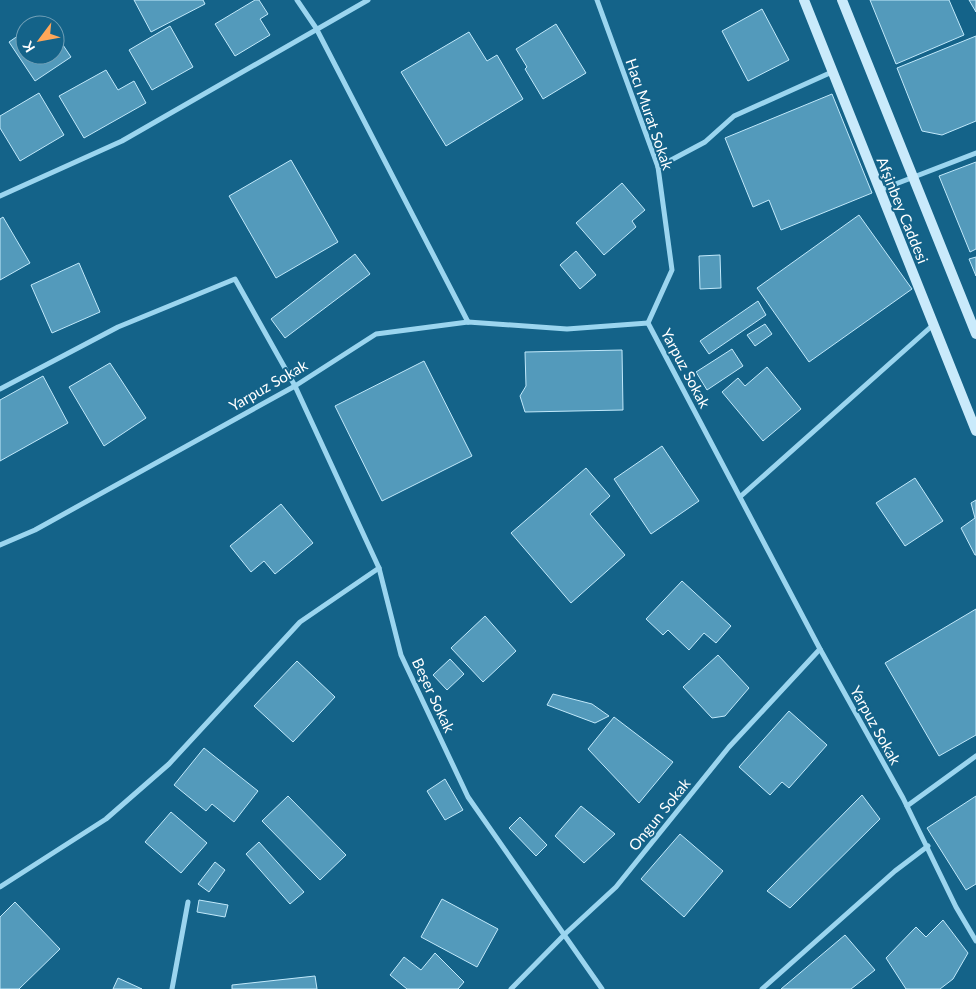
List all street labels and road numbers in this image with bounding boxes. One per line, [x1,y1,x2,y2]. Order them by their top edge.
street label: Hacı Murat Sokak [623,56,678,172]
street label: Afşinbey Caddesi [873,154,933,266]
street label: Yarpuz Sokak [658,325,715,411]
street label: Yarpuz Sokak [226,355,311,415]
street label: Beşer Sokak [409,655,459,735]
street label: Yarpuz Sokak [847,682,905,768]
street label: Ongun Sokak [624,774,694,854]

